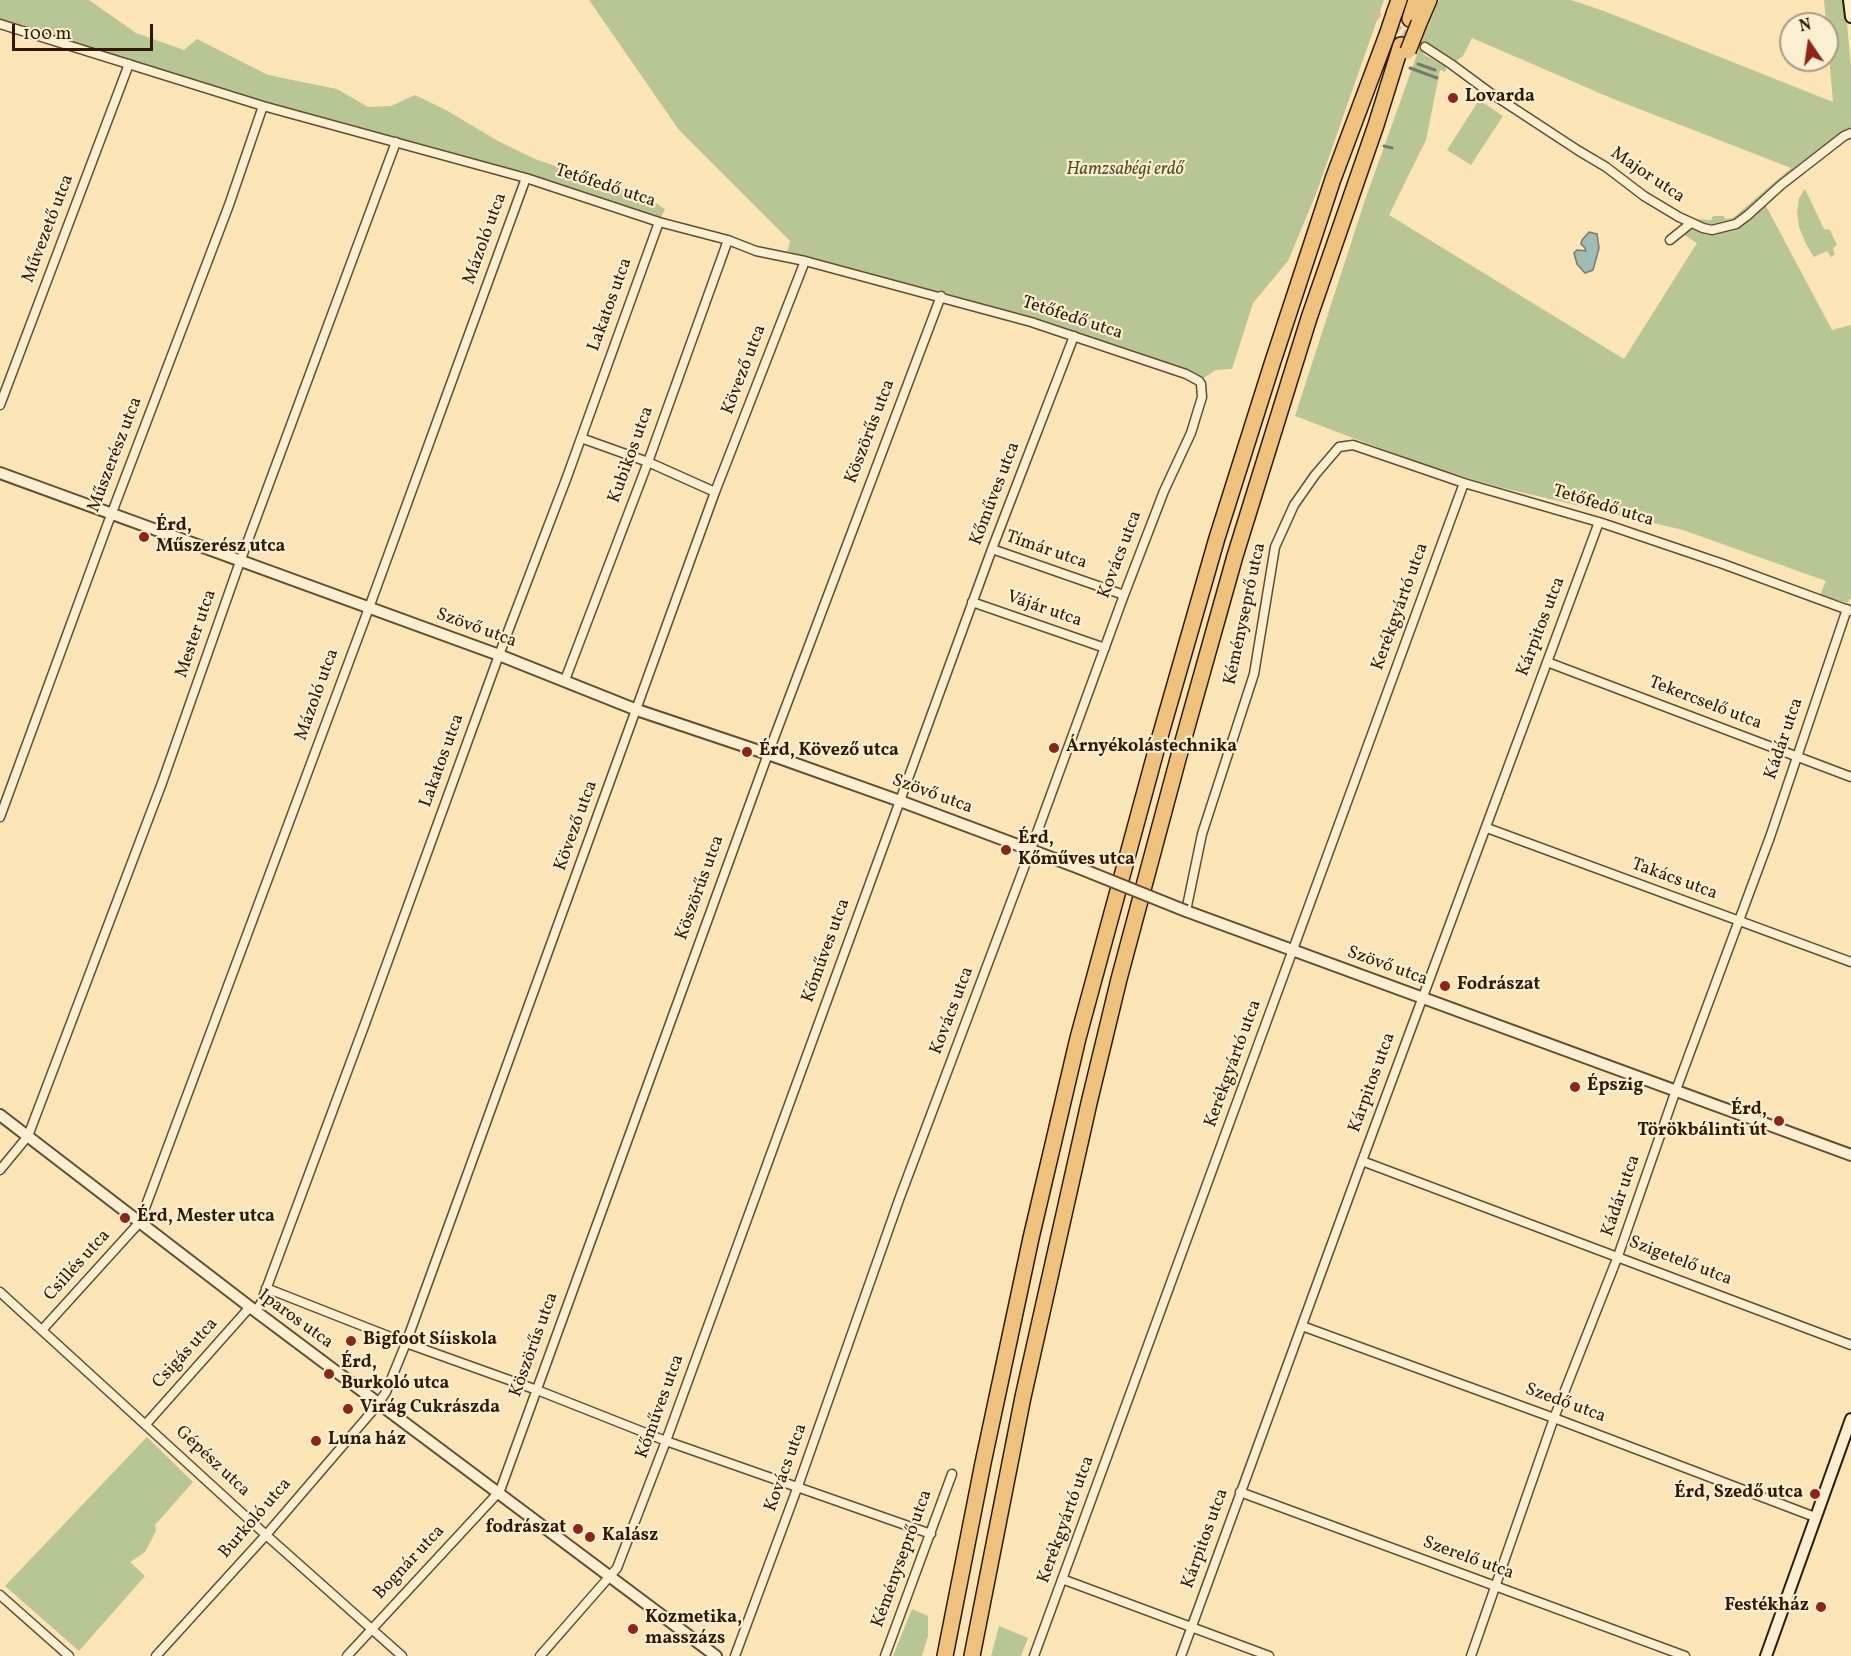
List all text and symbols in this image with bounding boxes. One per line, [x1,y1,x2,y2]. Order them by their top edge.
scale bar [15,12,156,50]
north arrow [1779,12,1839,72]
text: N [1797,14,1814,38]
text: 100 m [23,22,72,47]
place label: Lovarda [1465,87,1535,109]
marker: Lovarda [1446,91,1460,105]
street label: Major utca [1606,143,1688,209]
park label: Hamzsabégi erdő [1066,160,1184,182]
street label: Tetőfedő utca [552,161,658,213]
street label: Művezető utca [18,172,80,286]
street label: Mázoló utca [459,190,513,288]
street label: Lakatos utca [584,255,638,355]
street label: Tetőfedő utca [1019,293,1125,345]
street label: Kövező utca [718,322,772,418]
street label: Köszörűs utca [841,377,901,487]
street label: Műszerész utca [84,394,148,516]
street label: Kubikos utca [605,404,659,506]
street label: Kőműves utca [966,439,1026,549]
street label: Tetőfedő utca [1550,481,1656,533]
street label: Kovács utca [1094,508,1148,602]
place label: Érd, Műszerész utca [156,516,285,558]
street label: Tímár utca [1003,527,1089,575]
marker: Érd, Műszerész utca [137,530,151,544]
street label: Kerékgyártó utca [1368,540,1434,674]
street label: Kéményseprő utca [1220,541,1272,687]
street label: Kárpitos utca [1513,574,1571,680]
street label: Mester utca [172,587,222,681]
street label: Vájár utca [1004,587,1084,633]
street label: Szövő utca [433,604,519,654]
street label: Mázoló utca [291,646,345,744]
street label: Tekercselő utca [1645,672,1765,736]
street label: Kádár utca [1761,695,1809,783]
street label: Lakatos utca [416,711,470,811]
place label: Árnyékolástechnika [1066,737,1237,759]
place label: Érd, Kövező utca [759,741,899,763]
marker: Árnyékolástechnika [1047,741,1061,755]
marker: Érd, Kövező utca [740,745,754,759]
street label: Szövő utca [889,770,975,820]
street label: Kövező utca [551,778,603,874]
place label: Érd, Kőműves utca [1018,829,1135,872]
street label: Köszörűs utca [672,833,730,943]
marker: Érd, Kőműves utca [999,843,1013,857]
street label: Takács utca [1628,854,1720,906]
street label: Kőműves utca [798,896,856,1006]
street label: Szövő utca [1344,942,1430,992]
street label: Kovács utca [926,964,980,1058]
place label: Fodrászat [1457,975,1540,997]
marker: Fodrászat [1438,979,1452,993]
street label: Kerékgyártó utca [1201,997,1267,1131]
street label: Kárpitos utca [1345,1030,1401,1136]
place label: Épszig [1587,1076,1643,1098]
marker: Épszig [1568,1080,1582,1094]
place label: Érd, Törökbálinti út [1637,1100,1767,1142]
marker: Érd, Törökbálinti út [1772,1114,1786,1128]
street label: Kádár utca [1598,1152,1646,1240]
place label: Érd, Mester utca [137,1207,275,1229]
marker: Érd, Mester utca [118,1211,132,1225]
street label: Csillés utca [40,1226,116,1306]
street label: Szigetelő utca [1625,1232,1735,1292]
street label: Iparos utca [253,1286,337,1354]
street label: Köszörűs utca [506,1290,564,1400]
street label: Csigás utca [149,1314,223,1394]
place label: Bigfoot Síiskola [363,1330,497,1352]
marker: Bigfoot Síiskola [344,1334,358,1348]
street label: Kőműves utca [632,1352,690,1462]
place label: Érd, Burkoló utca [341,1353,449,1396]
marker: Érd, Burkoló utca [322,1367,336,1381]
street label: Szedő utca [1522,1379,1608,1429]
place label: Virág Cukrászda [360,1398,500,1420]
marker: Virág Cukrászda [341,1402,355,1416]
street label: Kovács utca [761,1421,813,1515]
street label: Gépész utca [170,1422,254,1502]
place label: Luna ház [328,1430,406,1452]
marker: Luna ház [309,1434,323,1448]
street label: Kerékgyártó utca [1034,1453,1100,1587]
street label: Burkoló utca [215,1474,297,1564]
place label: Érd, Szedő utca [1674,1483,1803,1505]
street label: Kárpitos utca [1178,1486,1234,1592]
street label: Kéményseprő utca [868,1487,938,1631]
marker: Érd, Szedő utca [1808,1487,1822,1501]
place label: fodrászat [485,1518,566,1540]
street label: Bognár utca [370,1521,450,1605]
marker: fodrászat [571,1522,585,1536]
place label: Kalász [602,1526,658,1548]
marker: Kalász [583,1530,597,1544]
street label: Szerelő utca [1419,1533,1517,1585]
place label: Festékház [1724,1596,1809,1618]
marker: Festékház [1814,1600,1828,1614]
place label: Kozmetika, masszázs [645,1608,742,1650]
marker: Kozmetika, masszázs [626,1622,640,1636]

